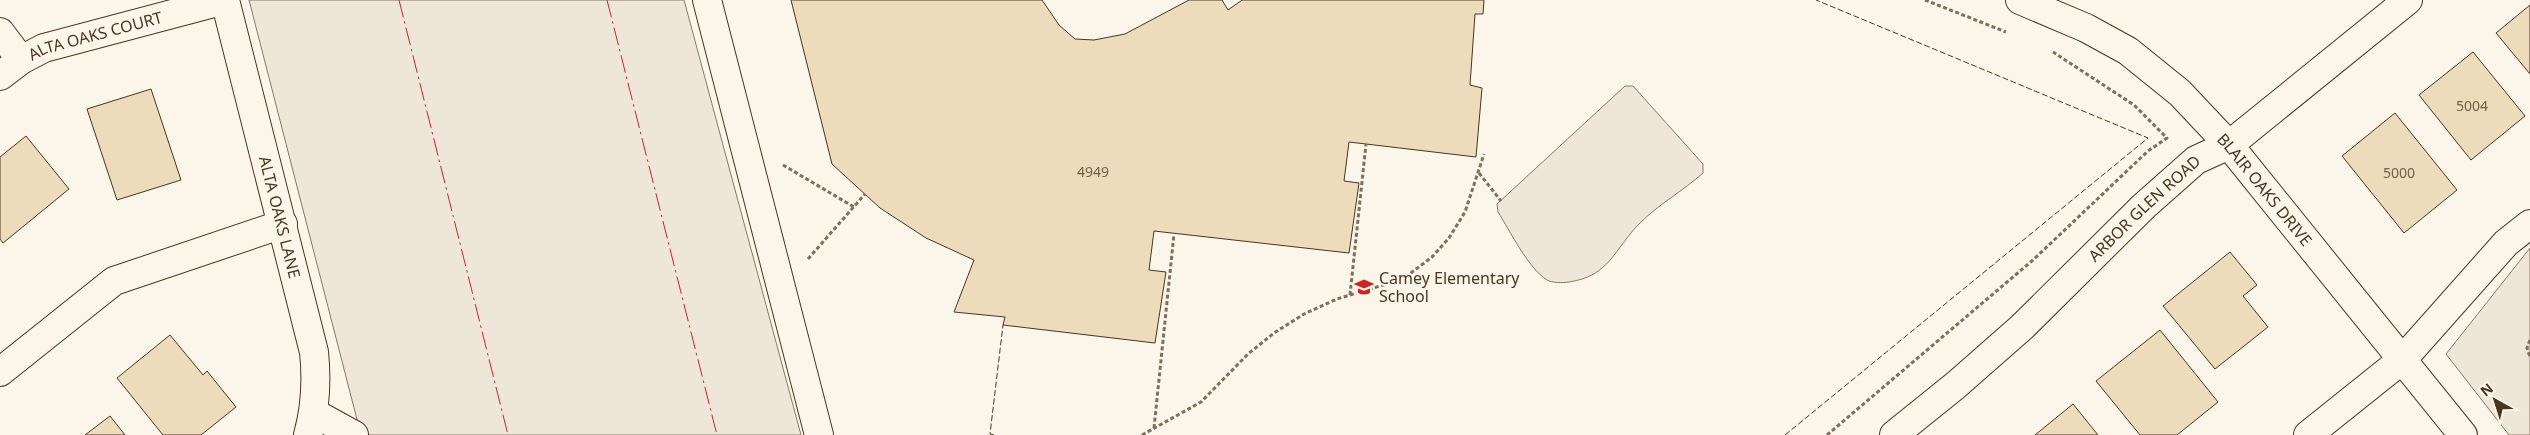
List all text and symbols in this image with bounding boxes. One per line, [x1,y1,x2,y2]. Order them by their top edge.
street label: ALTA OAKS COURT [24,6,165,65]
house number: 5004 [2456,96,2488,115]
street label: BLAIR OAKS DRIVE [2212,128,2317,251]
street label: ARBOR GLEN ROAD [2083,150,2205,266]
street label: ALTA OAKS LANE [254,154,306,281]
house number: 4949 [1077,162,1109,181]
house number: 5000 [2383,163,2415,182]
place label: Camey Elementary School [1379,267,1520,307]
school or university icon: Camey Elementary School [1353,276,1375,298]
north arrow [2470,375,2520,425]
text: N [2476,379,2497,400]

